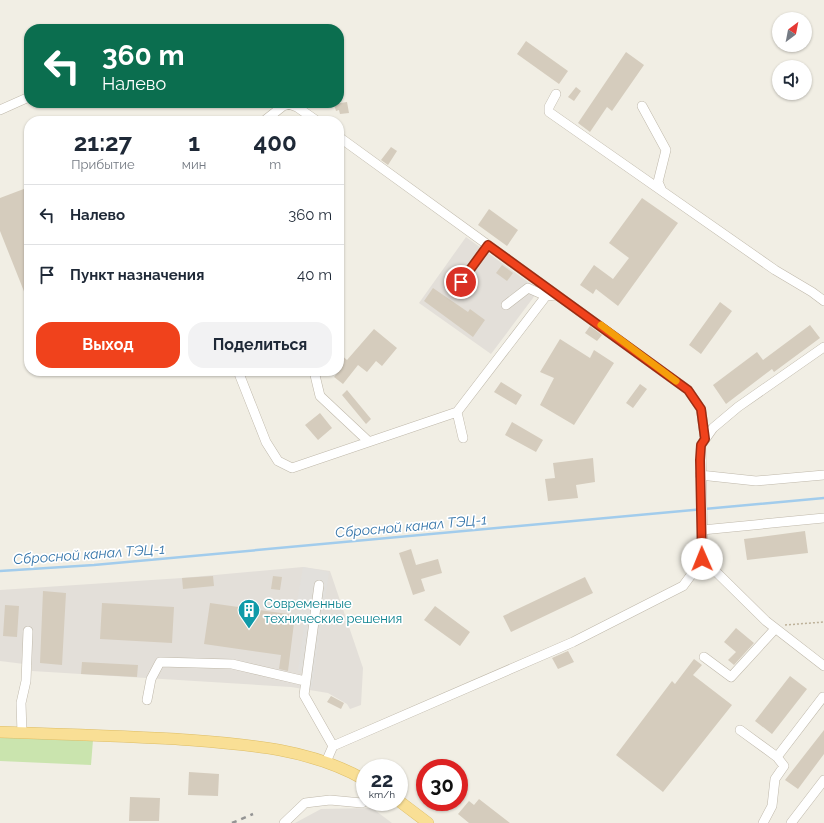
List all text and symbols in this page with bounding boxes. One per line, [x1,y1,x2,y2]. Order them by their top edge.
north arrow [772,12,812,52]
map controls [772,12,812,100]
text: 360 m [102,39,185,72]
icon: left [36,40,88,92]
button: sound [772,60,812,100]
text: Налево [102,73,166,94]
text: 21:27 [74,128,132,157]
text: 1 [188,128,200,157]
text: 400 [254,128,297,157]
text: Прибытие [71,157,135,172]
text: мин [182,157,206,172]
text: m [269,157,281,172]
icon: left [36,204,58,226]
text: Налево [70,206,125,224]
text: 360 m [288,206,332,224]
icon: arrive [36,264,58,286]
pin [444,265,478,299]
text: Пункт назначения [70,266,204,284]
text: 40 m [297,266,332,284]
icon: arrive [450,271,472,293]
button: Выход [36,322,180,368]
button: Поделиться [188,322,332,368]
water label: Сбросной канал ТЭЦ-1 [334,511,488,541]
position arrow [681,538,723,580]
water label: Сбросной канал ТЭЦ-1 [12,541,166,567]
place label: Современные технические решения [264,596,402,626]
building icon: Современные технические решения [236,597,262,630]
speed limit sign: 30 [416,759,468,811]
text: 22 [371,768,393,792]
text: km/h [369,789,395,800]

